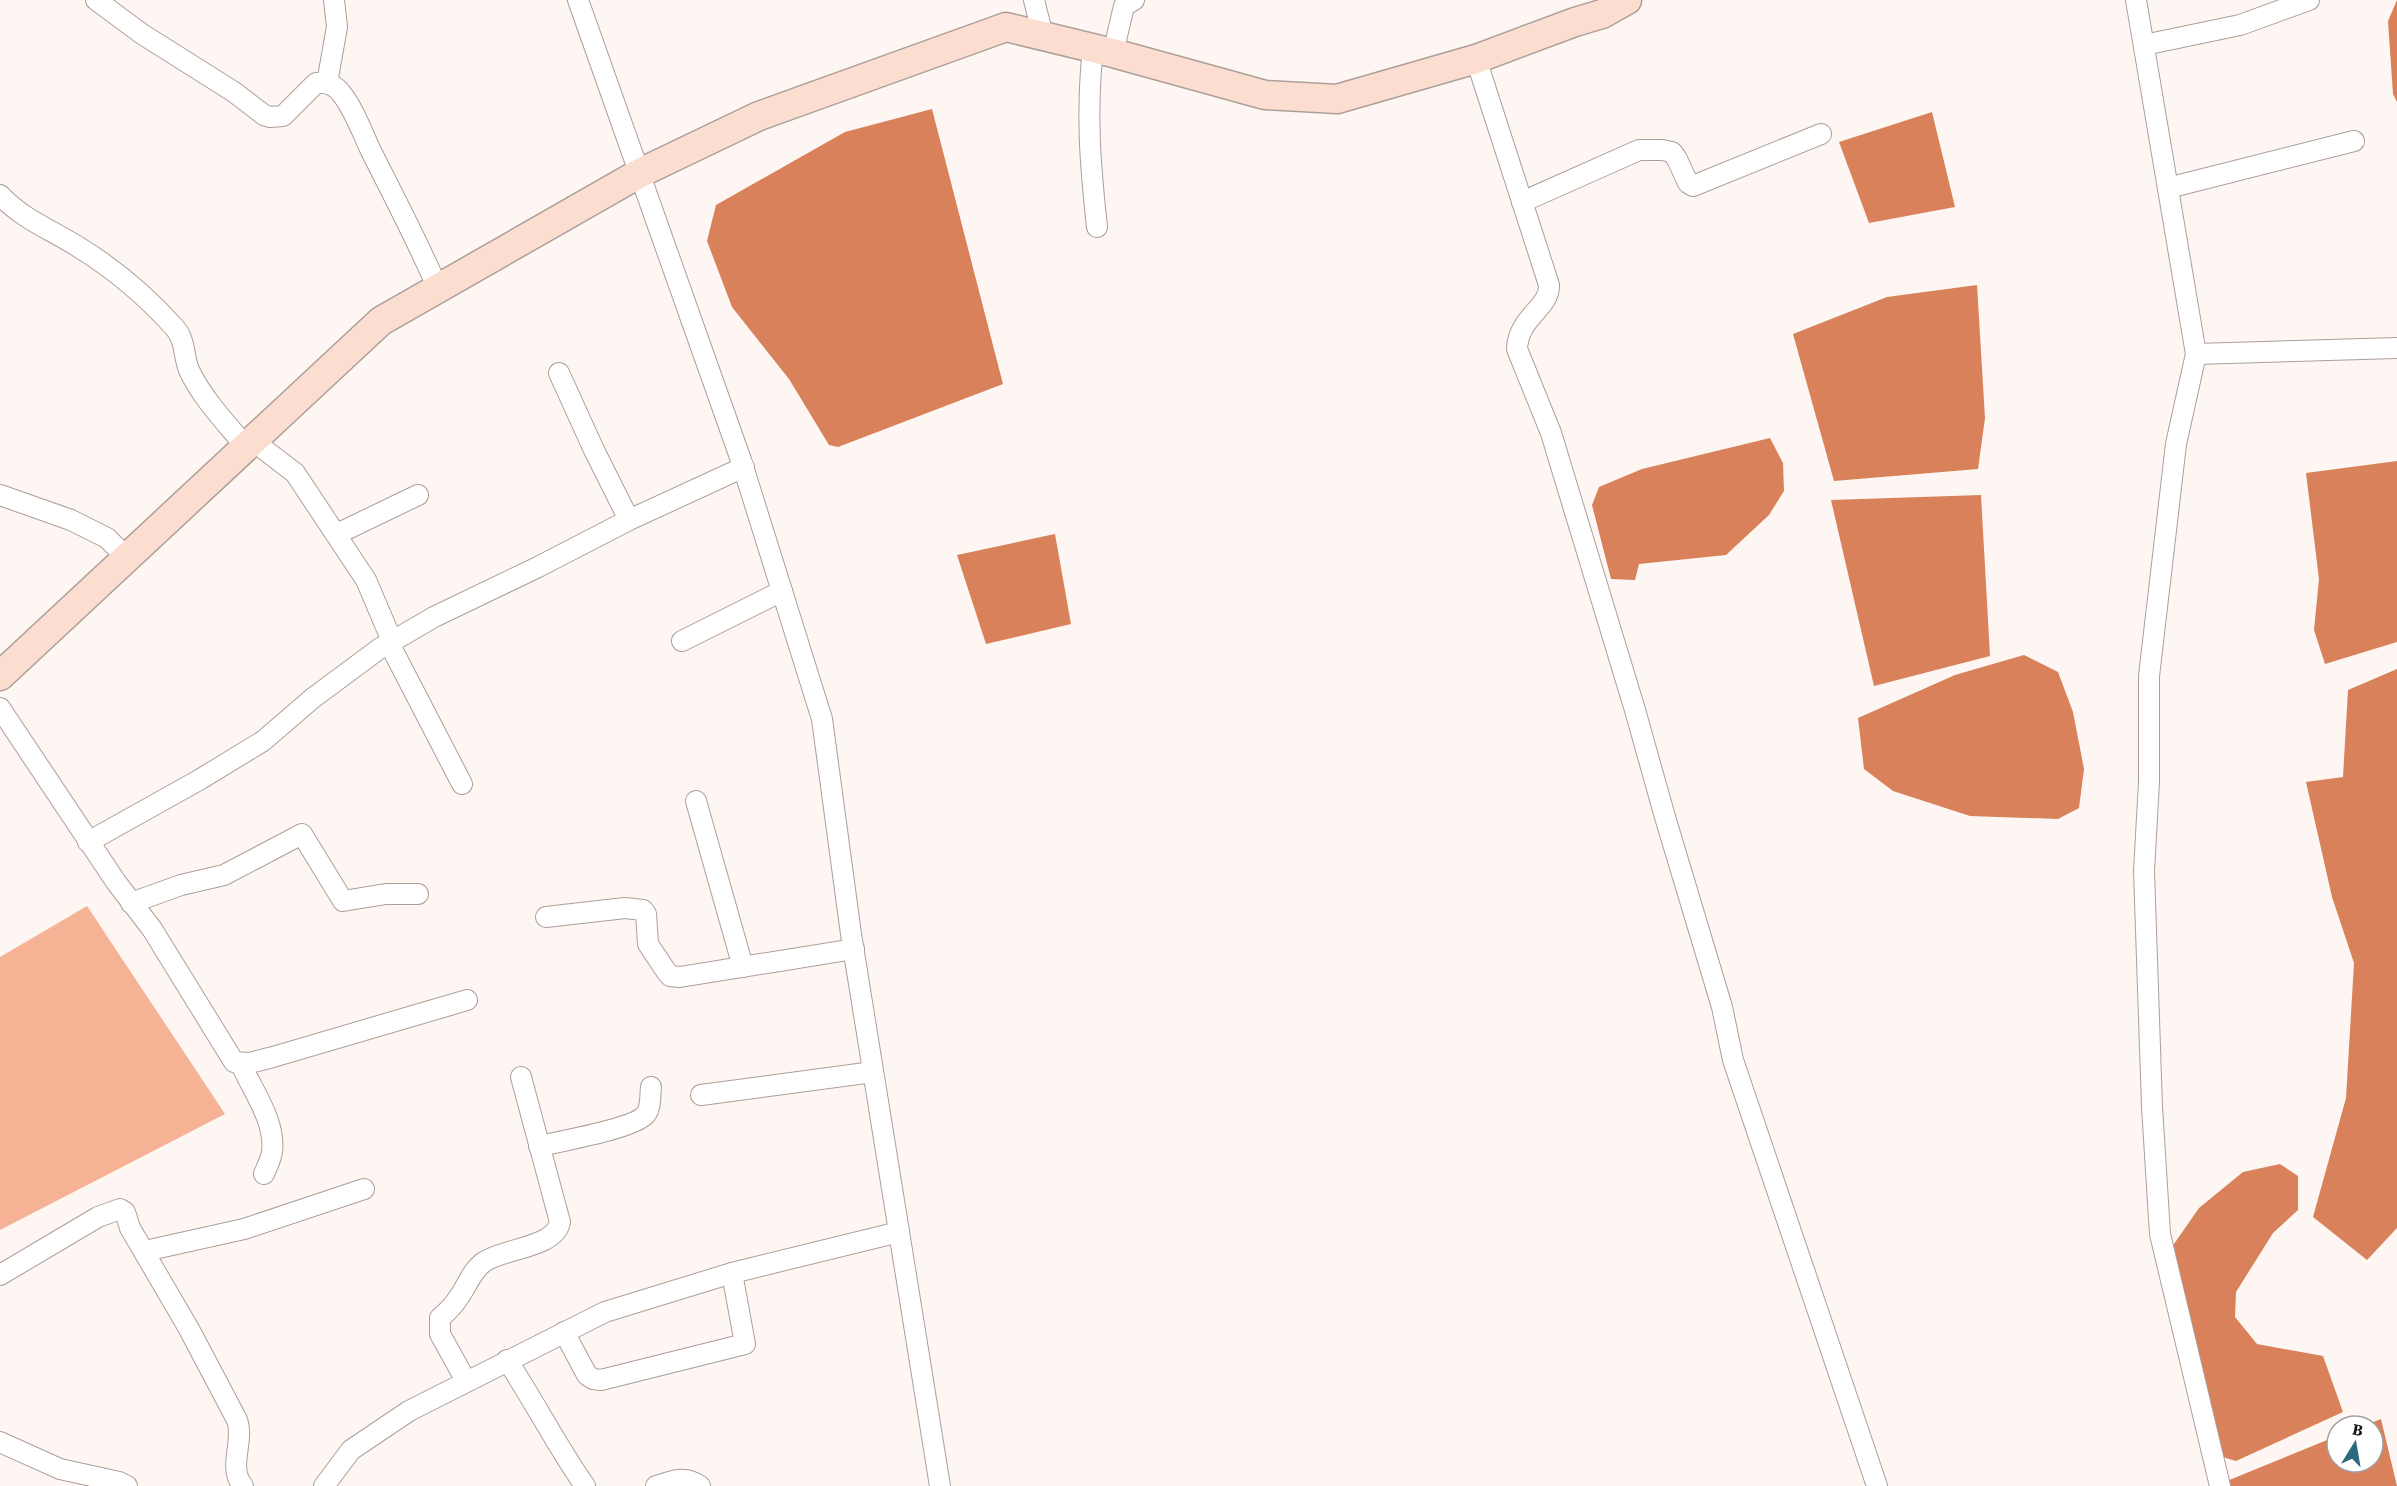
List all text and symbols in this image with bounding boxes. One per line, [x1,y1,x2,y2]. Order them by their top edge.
north arrow [2325,1414,2385,1474]
text: B [2351,1417,2366,1441]

